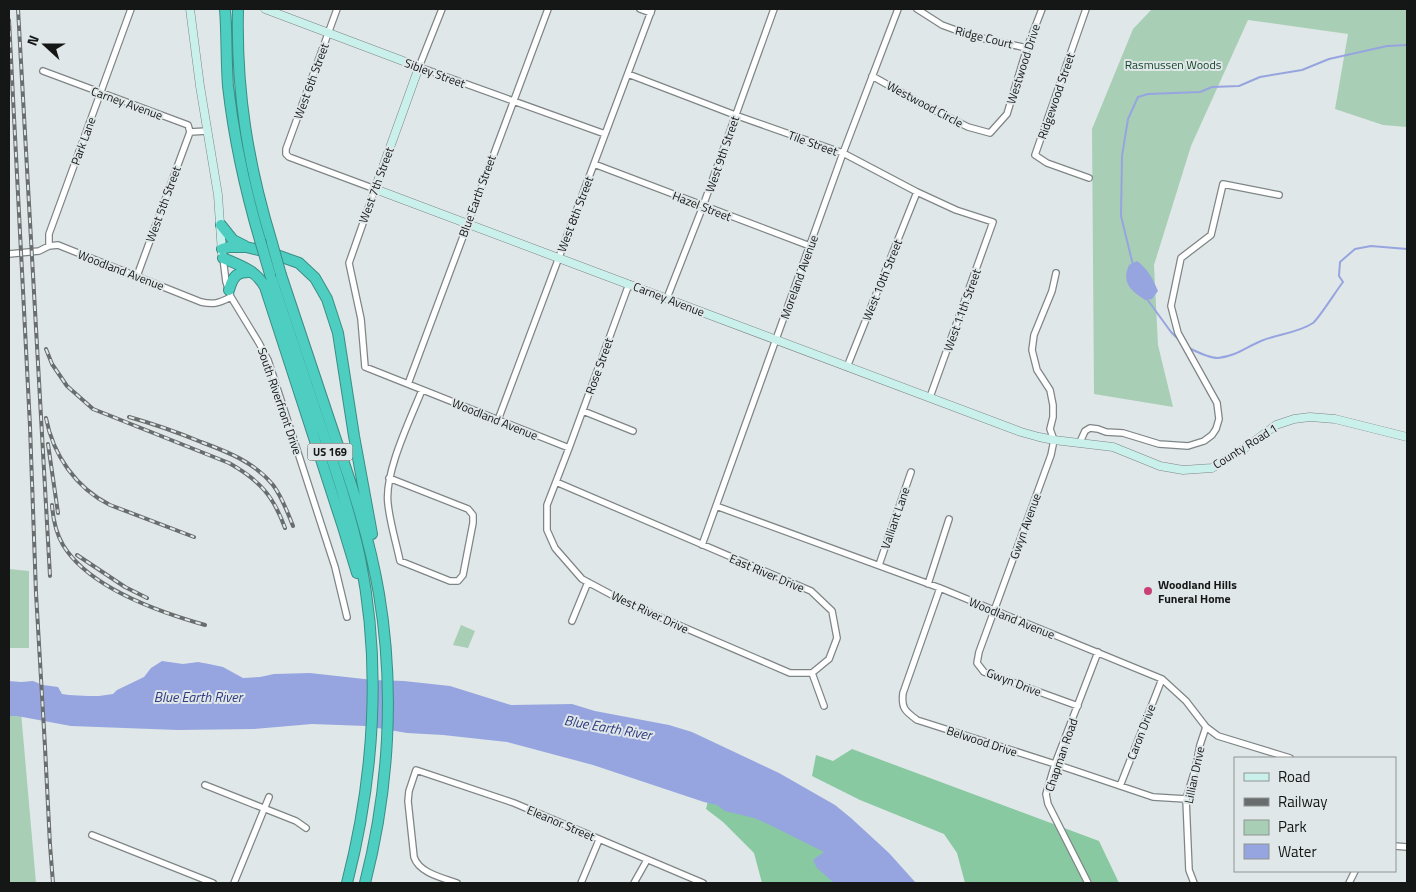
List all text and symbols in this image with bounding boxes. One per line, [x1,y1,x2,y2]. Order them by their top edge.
north arrow [20,20,70,70]
street label: Ridge Court [953,21,1016,54]
street label: Westwood Drive [1001,21,1045,107]
text: N [21,32,44,48]
street label: West 6th Street [288,40,334,122]
street label: Ridgewood Street [1032,50,1080,142]
street label: Sibley Street [402,53,469,93]
park label: Rasmussen Woods [1125,55,1222,74]
street label: Westwood Circle [883,76,967,132]
street label: Carney Avenue [88,81,166,125]
street label: West 9th Street [700,112,744,195]
street label: Park Lane [66,114,100,168]
street label: Tile Street [786,125,841,161]
street label: West 7th Street [353,144,399,226]
street label: Blue Earth Street [453,151,501,240]
street label: West 5th Street [140,163,186,245]
street label: West 8th Street [552,173,598,255]
street label: Hazel Street [670,186,735,226]
street label: Moreland Avenue [775,232,823,322]
street label: West 10th Street [857,236,907,324]
street label: Woodland Avenue [75,245,167,295]
street label: West 11th Street [938,265,986,354]
street label: Carney Avenue [631,277,707,321]
street label: Rose Street [580,334,618,397]
street label: South Riverfront Drive [253,345,307,457]
street label: Woodland Avenue [449,393,541,445]
street label: County Road 1 [1209,418,1281,474]
road number: US 169 [308,444,352,461]
street label: Valliant Lane [876,484,914,552]
street label: Gwyn Avenue [1004,490,1046,562]
street label: East River Drive [727,549,807,597]
place label: Woodland Hills Funeral Home [1158,575,1237,608]
marker: Woodland Hills Funeral Home [1142,585,1154,597]
street label: West River Drive [608,586,692,638]
street label: Woodland Avenue [966,592,1058,644]
street label: Gwyn Drive [984,663,1044,701]
water label: Blue Earth River [154,686,244,707]
street label: Caron Drive [1122,701,1160,763]
water label: Blue Earth River [563,709,655,745]
street label: Chapman Road [1040,716,1082,794]
street label: Belwood Drive [944,721,1020,761]
street label: Lillian Drive [1179,745,1209,805]
legend [1234,757,1396,872]
text: Road [1278,765,1310,788]
text: Railway [1278,790,1328,813]
street label: Eleanor Street [524,800,599,846]
text: Park [1278,815,1307,838]
text: Water [1278,840,1317,863]

